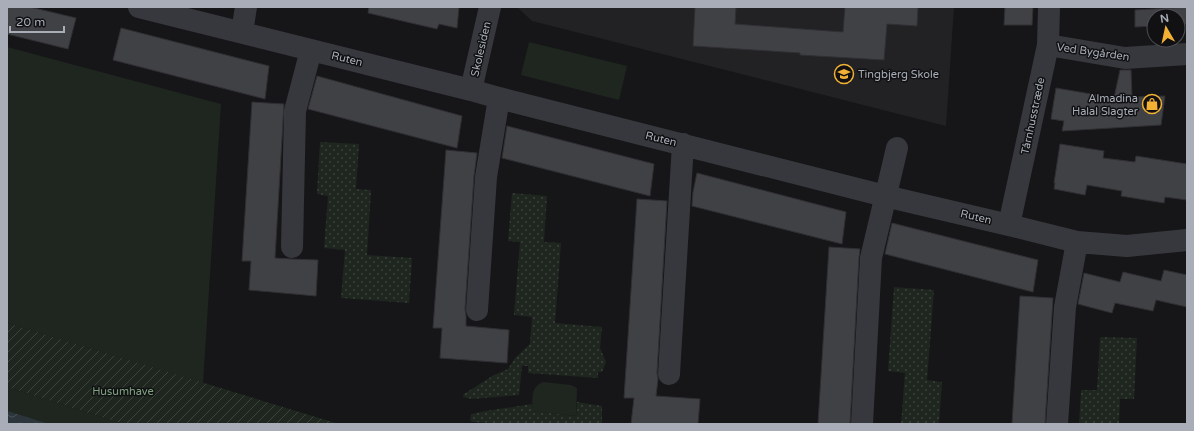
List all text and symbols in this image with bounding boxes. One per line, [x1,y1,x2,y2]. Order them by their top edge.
scale bar [10,8,64,34]
north arrow [1146,8,1186,48]
text: N [1159,12,1170,26]
text: 20 m [16,15,45,29]
street label: Skolesiden [468,20,494,78]
street label: Ved Bygården [1056,40,1130,64]
street label: Ruten [330,49,364,69]
school or university icon: Tingbjerg Skole [833,63,855,85]
place label: Tingbjerg Skole [858,68,939,81]
street label: Tårnhusstræde [1018,76,1048,156]
place label: Almadina Halal Slagter [1072,92,1139,118]
shop icon: Almadina Halal Slagter [1141,93,1163,115]
street label: Ruten [644,129,678,149]
street label: Ruten [959,207,993,227]
park label: Husumhave [92,385,154,398]

